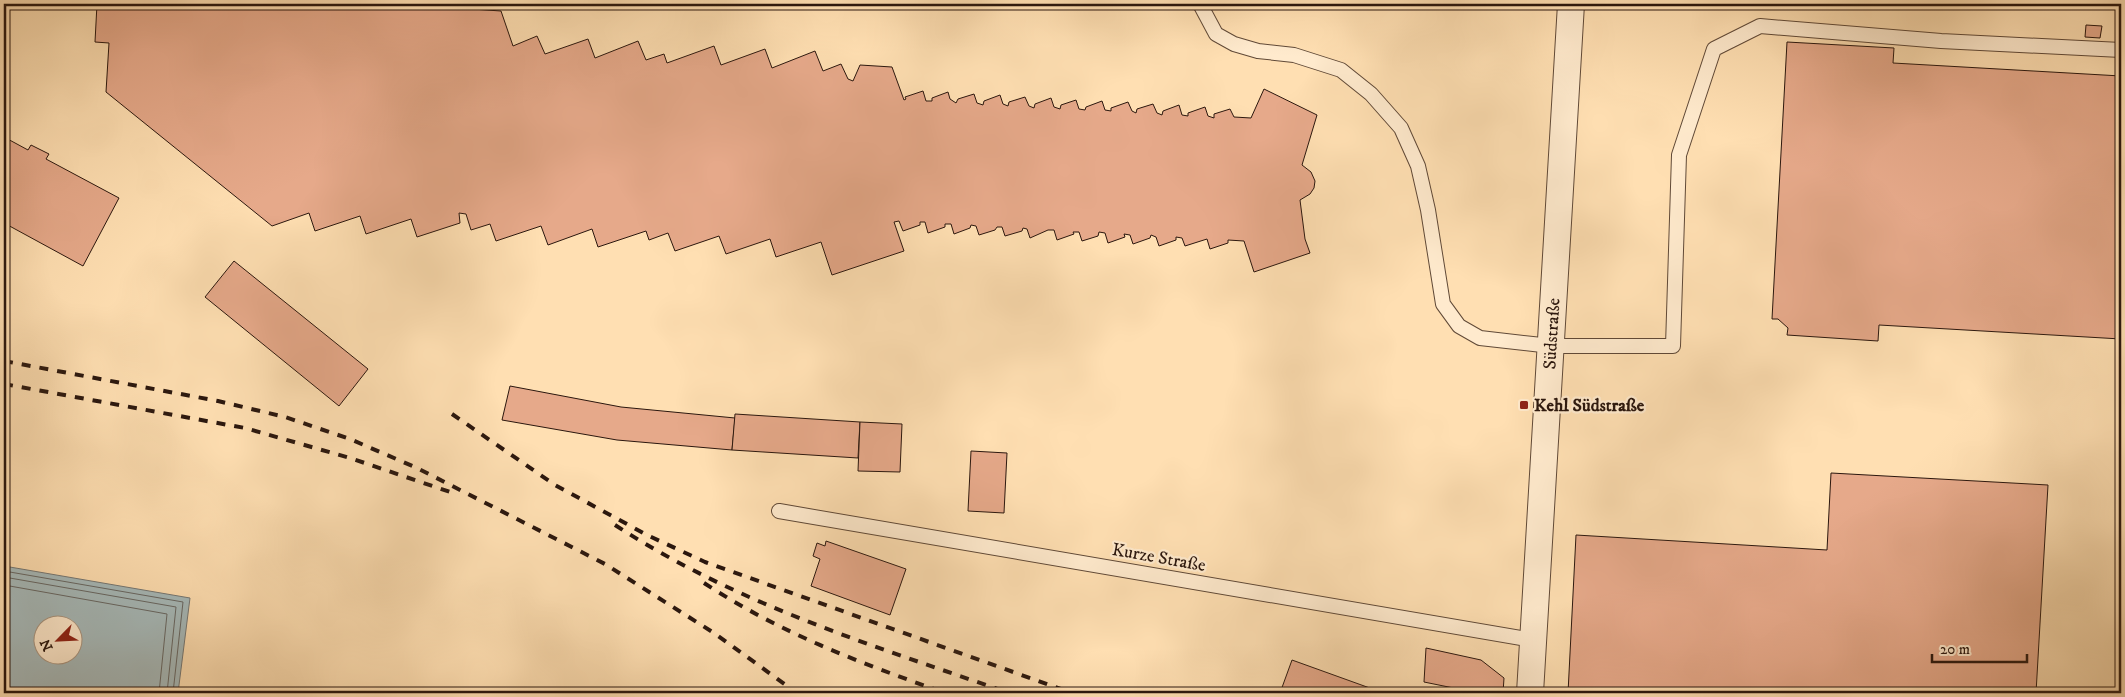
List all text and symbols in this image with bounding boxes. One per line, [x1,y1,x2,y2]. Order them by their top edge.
street label: Südstraße [1539,297,1565,370]
place label: Kehl Südstraße [1534,395,1645,417]
marker: Kehl Südstraße [1518,399,1530,411]
street label: Kurze Straße [1110,539,1207,577]
north arrow [32,614,82,664]
scale bar [1932,632,2028,664]
text: N [36,636,58,654]
text: 20 m [1940,640,1970,659]

